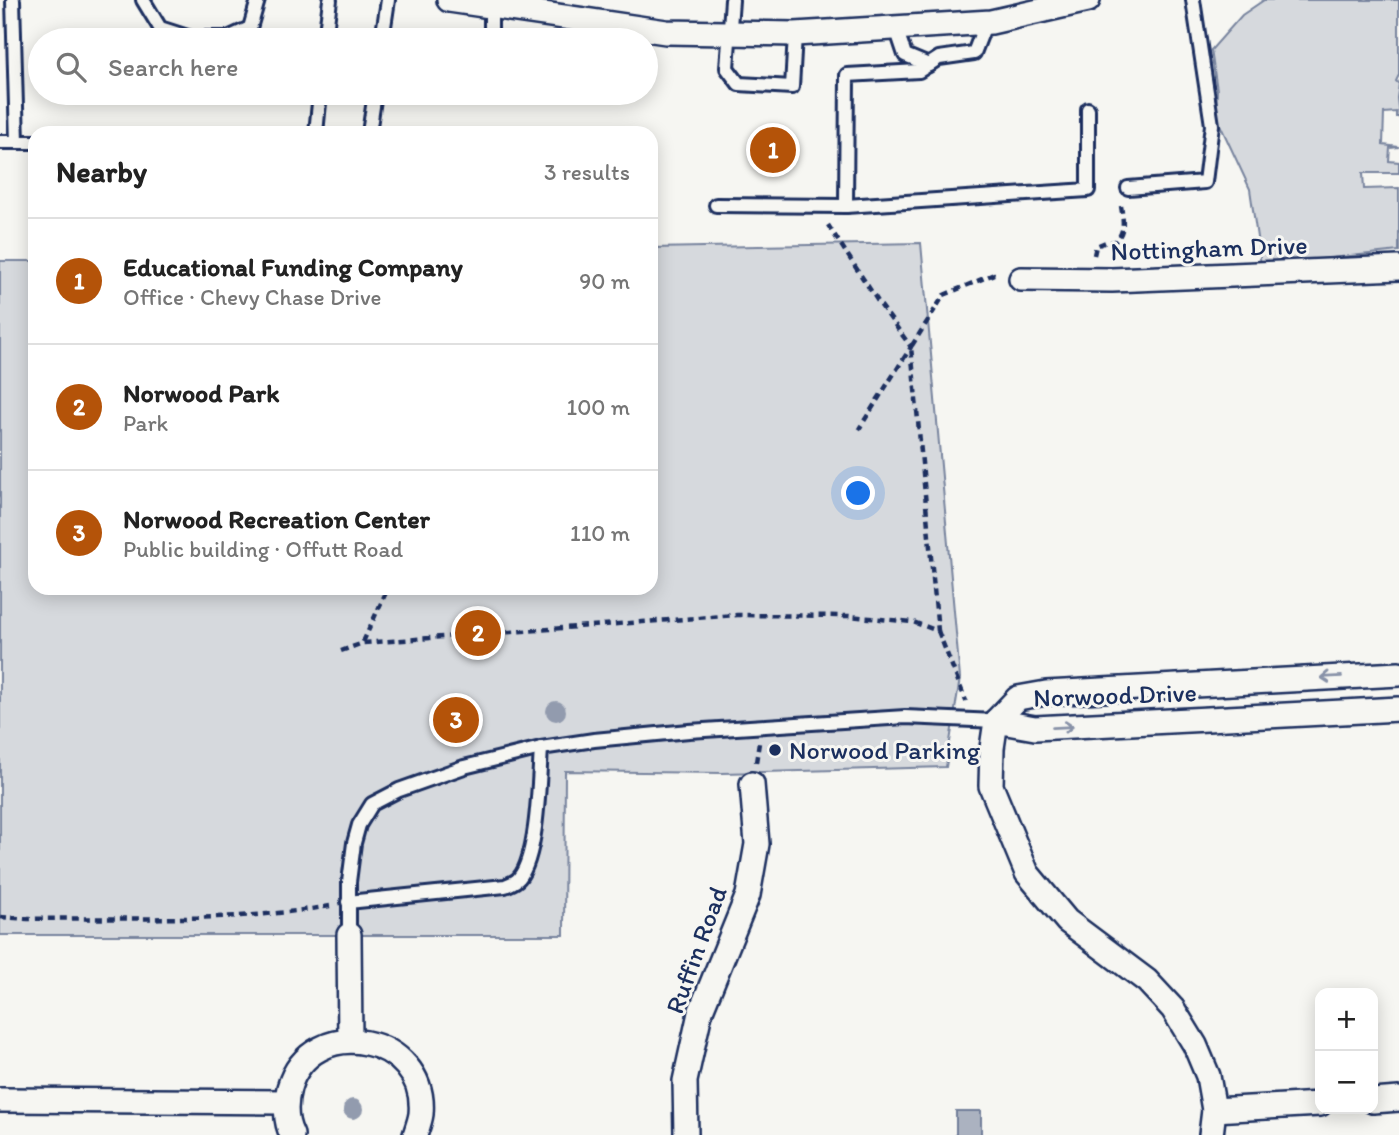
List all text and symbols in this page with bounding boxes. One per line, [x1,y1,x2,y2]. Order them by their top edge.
search box [28,28,658,105]
icon: search [52,48,90,86]
text: Search here [108,51,238,83]
pin: 1 [750,124,796,176]
text: Nearby [56,153,147,190]
text: 3 results [544,158,630,186]
street label: Nottingham Drive [1110,229,1308,267]
text: Educational Funding Company [123,251,463,283]
text: 1 [74,267,84,295]
text: 90 m [579,267,630,295]
text: Office · Chevy Chase Drive [123,283,382,311]
text: Norwood Park [123,377,279,409]
text: 2 [73,393,85,421]
text: 100 m [566,393,630,421]
text: Park [123,409,168,437]
your location [841,476,875,510]
text: Norwood Recreation Center [123,503,430,535]
text: 3 [73,519,85,547]
text: 110 m [570,519,630,547]
text: Public building · Offutt Road [123,535,403,563]
pin: 2 [455,607,501,659]
one-way arrow [1320,671,1343,684]
street label: Norwood Drive [1033,676,1197,714]
pin: 3 [433,694,479,746]
one-way arrow [1051,720,1074,733]
place label: Norwood Parking [789,734,981,766]
marker: Norwood Parking [767,742,783,758]
street label: Ruffin Road [658,882,734,1018]
map controls [1315,988,1378,1114]
button: + [1315,988,1378,1051]
button: − [1315,1051,1378,1114]

